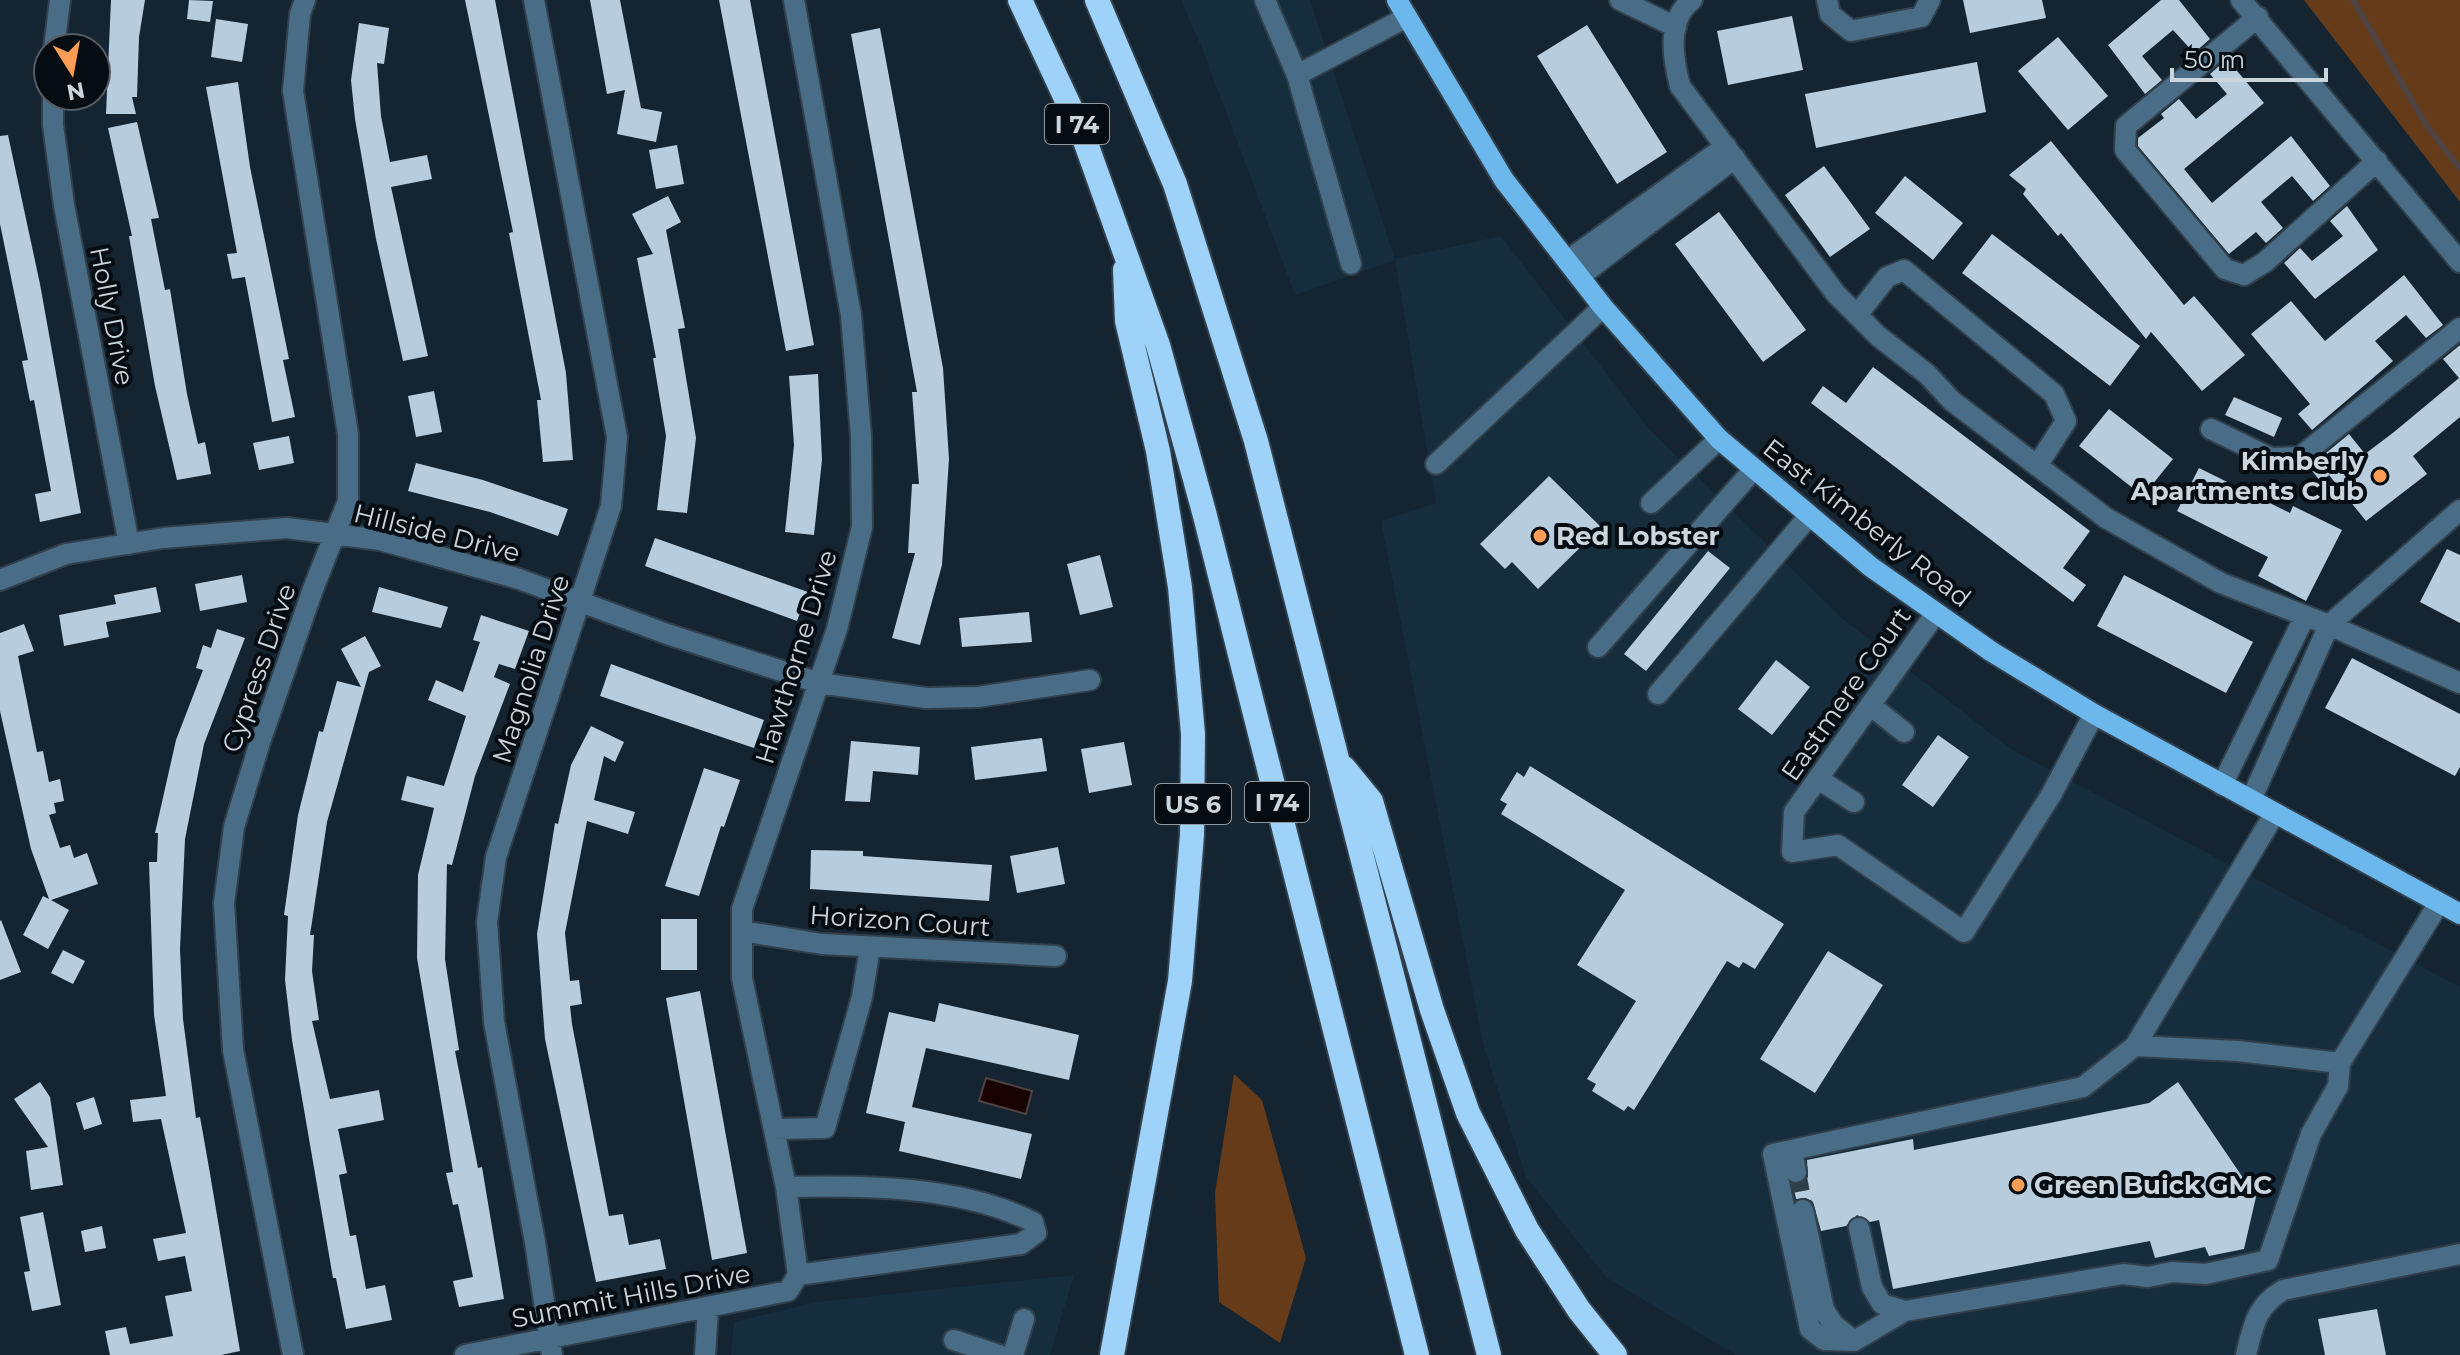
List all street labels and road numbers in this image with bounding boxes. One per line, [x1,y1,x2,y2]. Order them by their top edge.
road number: I 74 [1045,104,1109,144]
street label: Holly Drive [83,244,141,388]
street label: East Kimberly Road [1757,432,1977,614]
street label: Hillside Drive [351,497,523,569]
street label: Hawthorne Drive [748,546,844,768]
street label: Magnolia Drive [485,571,577,767]
street label: Cypress Drive [215,579,303,757]
street label: Eastmere Court [1774,601,1918,787]
road number: I 74 [1245,782,1309,822]
road number: US 6 [1155,784,1231,824]
street label: Horizon Court [808,899,992,943]
street label: Summit Hills Drive [509,1257,753,1335]

